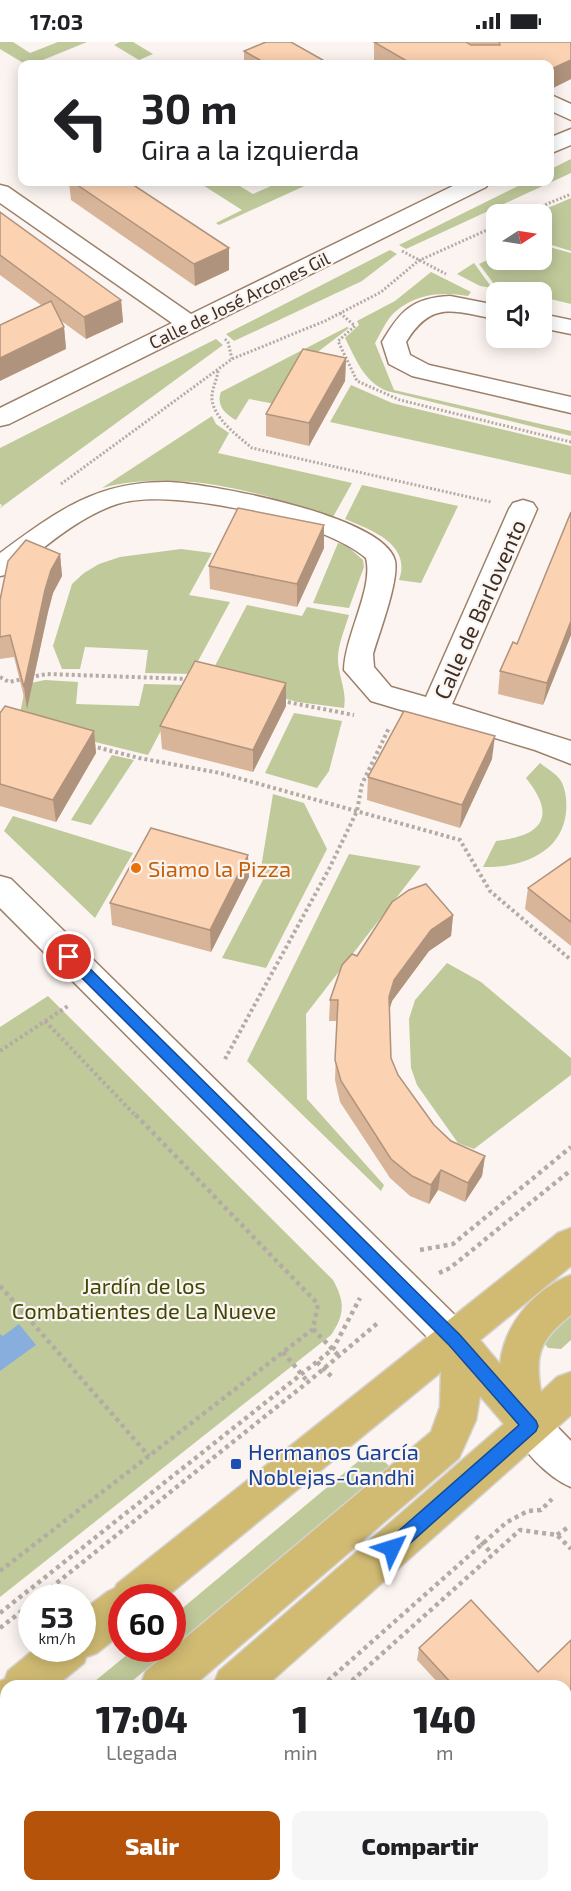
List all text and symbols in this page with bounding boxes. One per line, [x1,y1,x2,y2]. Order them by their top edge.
text: 17:03 [30,8,83,34]
text: 30 m [141,82,237,132]
icon: left [42,84,120,162]
text: Gira a la izquierda [141,133,359,165]
north arrow [486,204,552,270]
map controls [486,204,552,348]
street label: Calle de José Arcones Gil [145,246,334,353]
button: sound [486,282,552,348]
street label: Calle de Barlovento [428,515,530,703]
place label: Siamo la Pizza [148,855,291,881]
marker: Siamo la Pizza [129,861,143,875]
pin [43,931,94,982]
icon: arrive [52,940,85,973]
park label: Jardín de los Combatientes de La Nueve [12,1272,276,1323]
place label: Hermanos García Noblejas-Gandhi [248,1438,419,1490]
marker: Hermanos García Noblejas-Gandhi [229,1457,243,1471]
position arrow [360,1516,424,1580]
speed limit sign: 60 [108,1584,186,1662]
text: 53 [40,1598,74,1634]
text: km/h [38,1629,76,1647]
text: 17:04 [96,1697,188,1740]
text: 1 [292,1697,309,1740]
text: 140 [413,1697,476,1740]
text: Llegada [106,1740,177,1764]
text: min [283,1740,318,1764]
text: m [436,1740,454,1764]
button: Salir [24,1811,280,1880]
button: Compartir [292,1811,548,1880]

